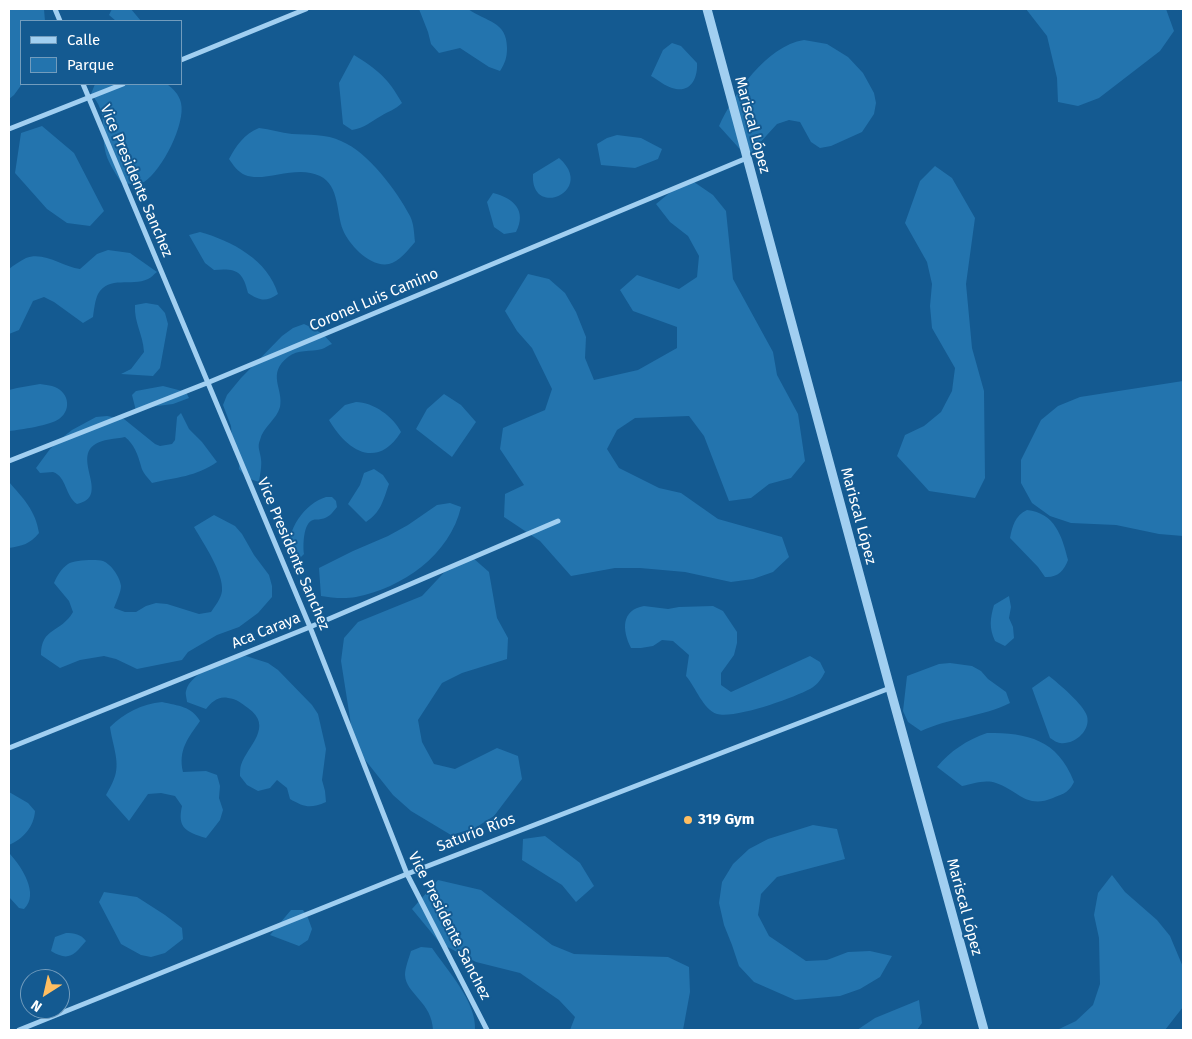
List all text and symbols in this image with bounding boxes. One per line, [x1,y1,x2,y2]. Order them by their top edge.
legend [20,20,182,85]
text: Calle [67,31,100,49]
text: Parque [67,56,114,74]
street label: Mariscal López [730,75,774,175]
street label: Vice Presidente Sanchez [96,102,176,260]
street label: Coronel Luis Camino [307,265,441,335]
street label: Mariscal López [836,466,880,566]
street label: Vice Presidente Sanchez [253,475,333,633]
street label: Aca Caraya [229,609,303,653]
street label: Saturio Ríos [434,810,518,856]
place label: 319 Gym [698,811,755,829]
marker: 319 Gym [682,814,694,826]
street label: Vice Presidente Sanchez [404,849,494,1003]
street label: Mariscal López [942,857,986,957]
north arrow [20,969,70,1019]
text: N [28,996,45,1016]

